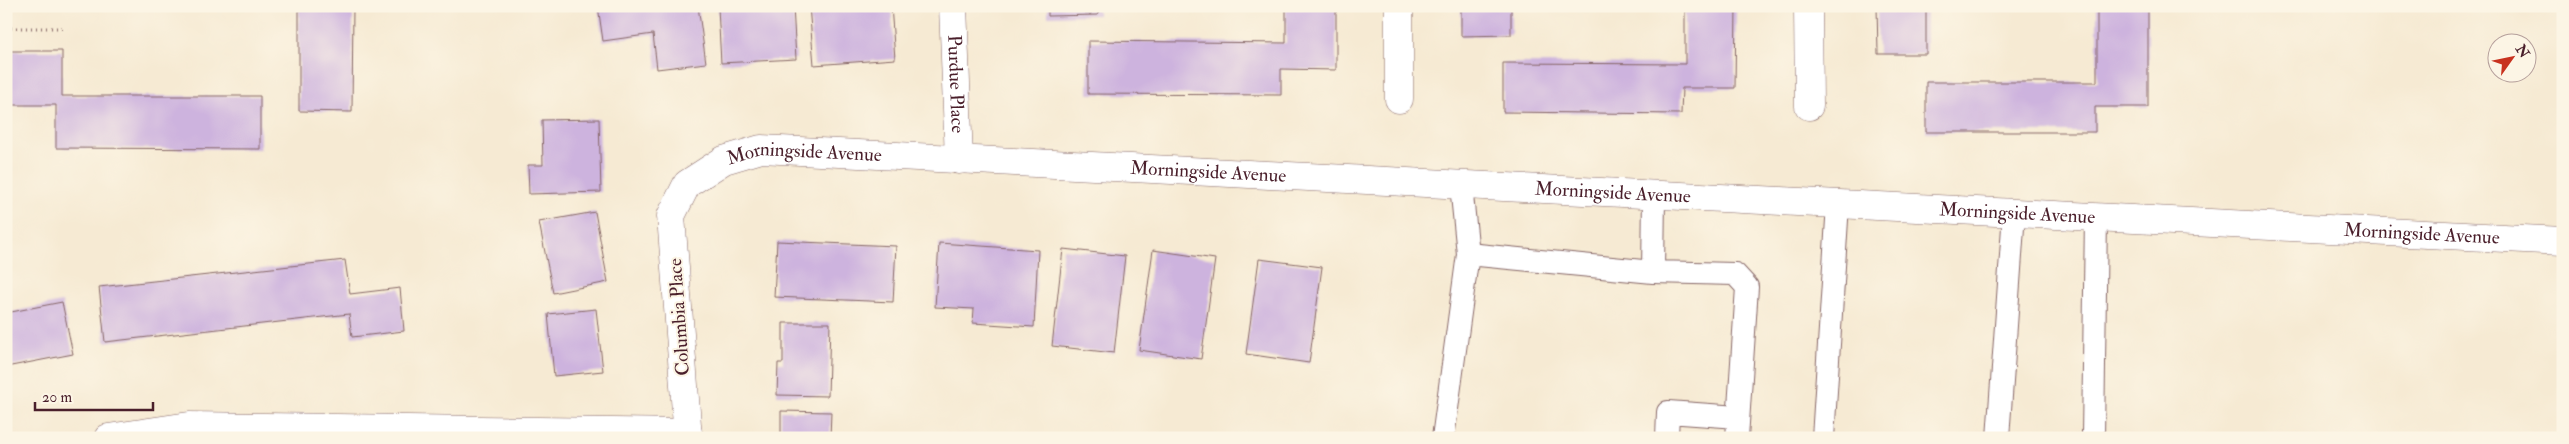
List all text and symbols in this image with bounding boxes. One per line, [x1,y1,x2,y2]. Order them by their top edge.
north arrow [2486,32,2536,82]
street label: Purdue Place [942,34,970,134]
text: N [2511,40,2533,61]
street label: Morningside Avenue [724,137,882,171]
street label: Morningside Avenue [1130,156,1287,188]
street label: Morningside Avenue [1534,177,1691,208]
street label: Morningside Avenue [1939,197,2096,229]
street label: Morningside Avenue [2343,218,2500,250]
street label: Columbia Place [663,257,695,377]
scale bar [35,379,152,411]
text: 20 m [42,388,72,407]

